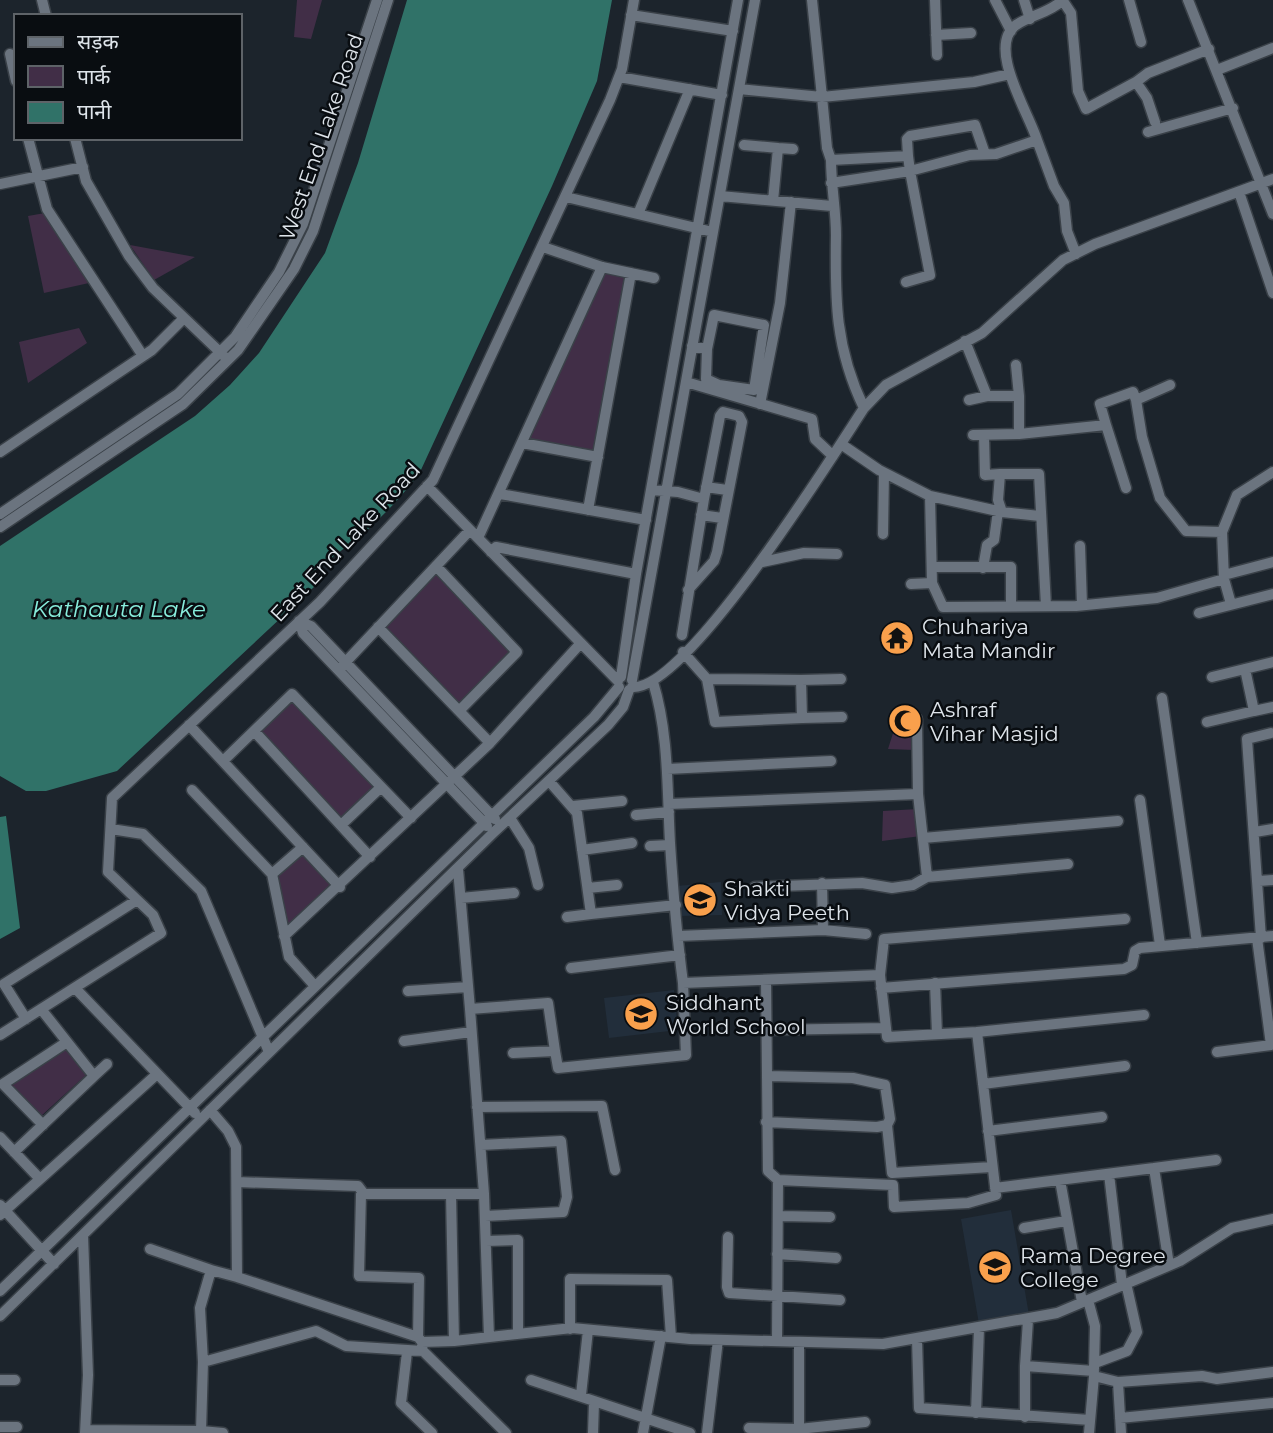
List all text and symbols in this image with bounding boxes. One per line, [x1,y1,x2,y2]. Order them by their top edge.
legend [14,14,242,140]
text: सड़क [77,29,119,54]
street label: West End Lake Road [274,30,368,244]
text: पार्क [77,64,111,89]
text: पानी [77,99,112,124]
street label: East End Lake Road [265,457,425,627]
water label: Kathauta Lake [32,595,206,623]
place label: Chuhariya Mata Mandir [922,614,1055,663]
temple icon: Chuhariya Mata Mandir [878,619,916,657]
place label: Ashraf Vihar Masjid [930,697,1059,746]
mosque icon: Ashraf Vihar Masjid [886,702,924,740]
place label: Shakti Vidya Peeth [724,876,850,925]
school or university icon: Shakti Vidya Peeth [681,881,719,919]
place label: Siddhant World School [666,990,806,1039]
school or university icon: Siddhant World School [622,995,660,1033]
place label: Rama Degree College [1020,1243,1166,1292]
school or university icon: Rama Degree College [976,1248,1014,1286]

